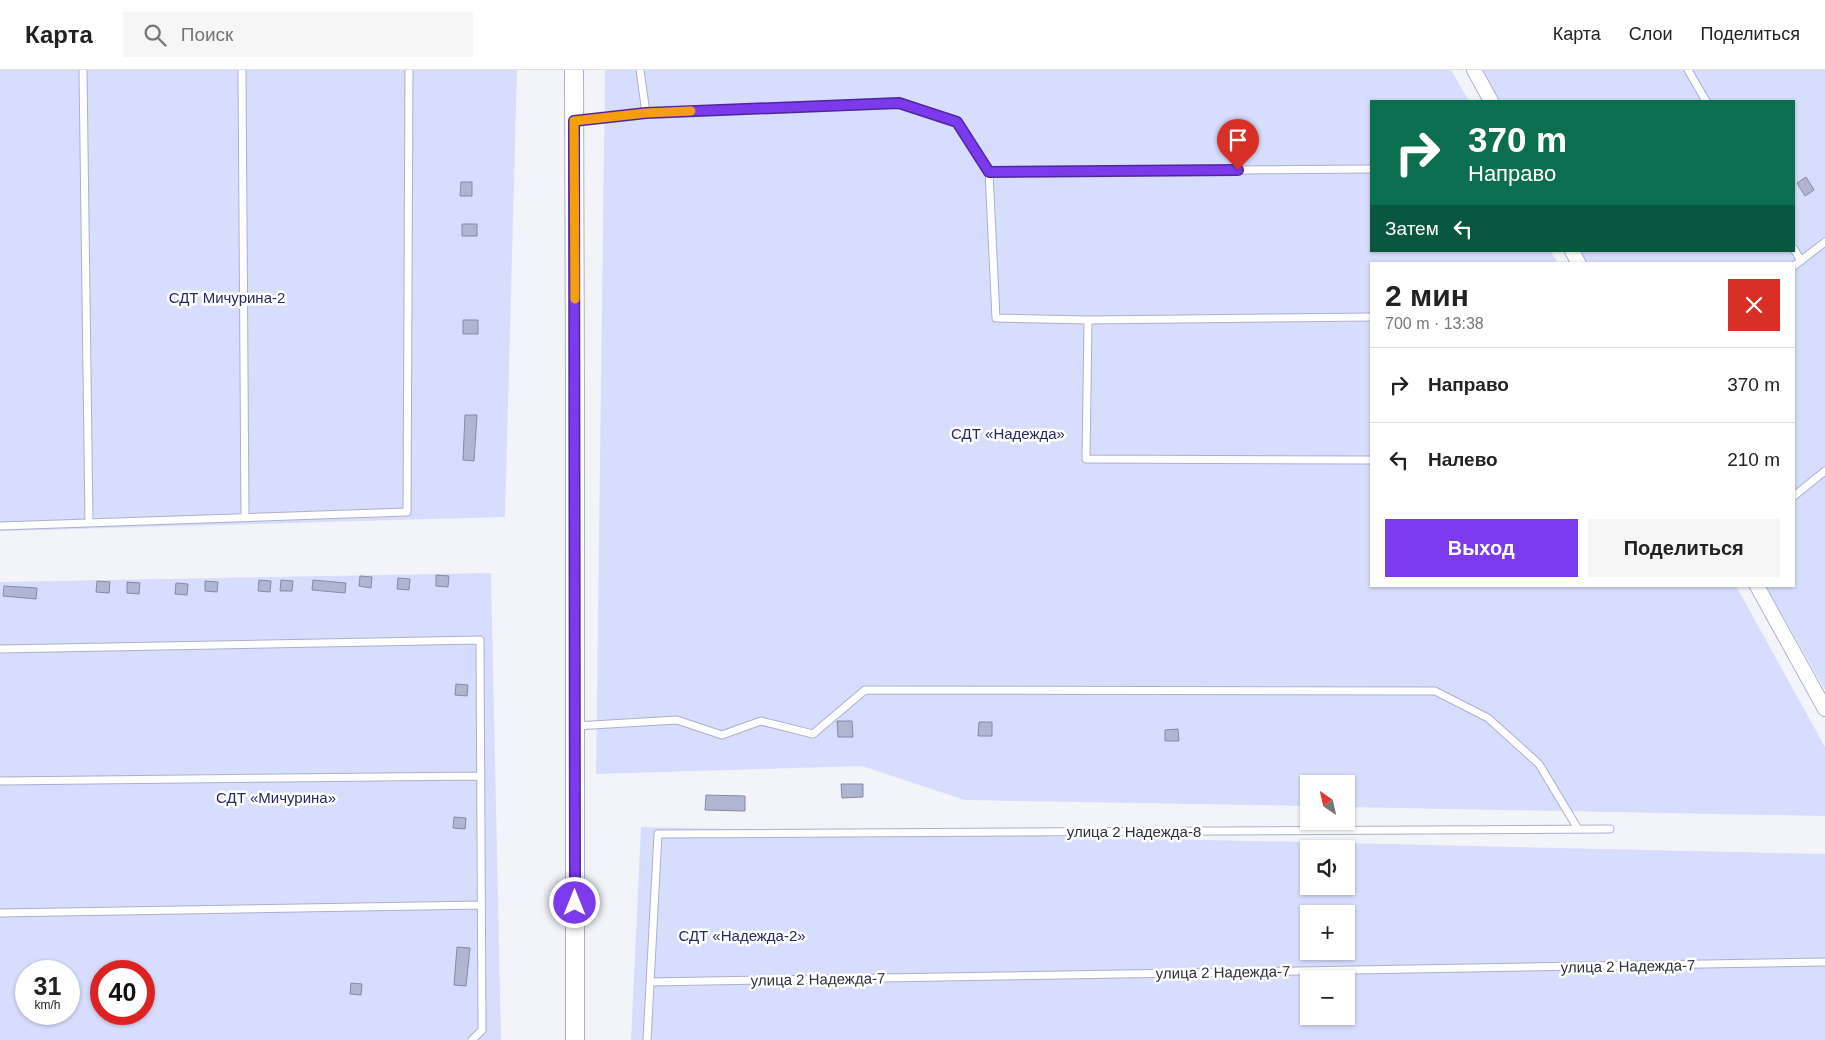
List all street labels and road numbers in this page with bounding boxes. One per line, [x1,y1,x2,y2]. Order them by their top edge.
street label: улица 2 Надежда-8 [1067,823,1201,840]
street label: улица 2 Надежда-7 [1561,956,1695,976]
street label: улица 2 Надежда-7 [1156,962,1290,982]
street label: улица 2 Надежда-7 [751,969,885,989]

